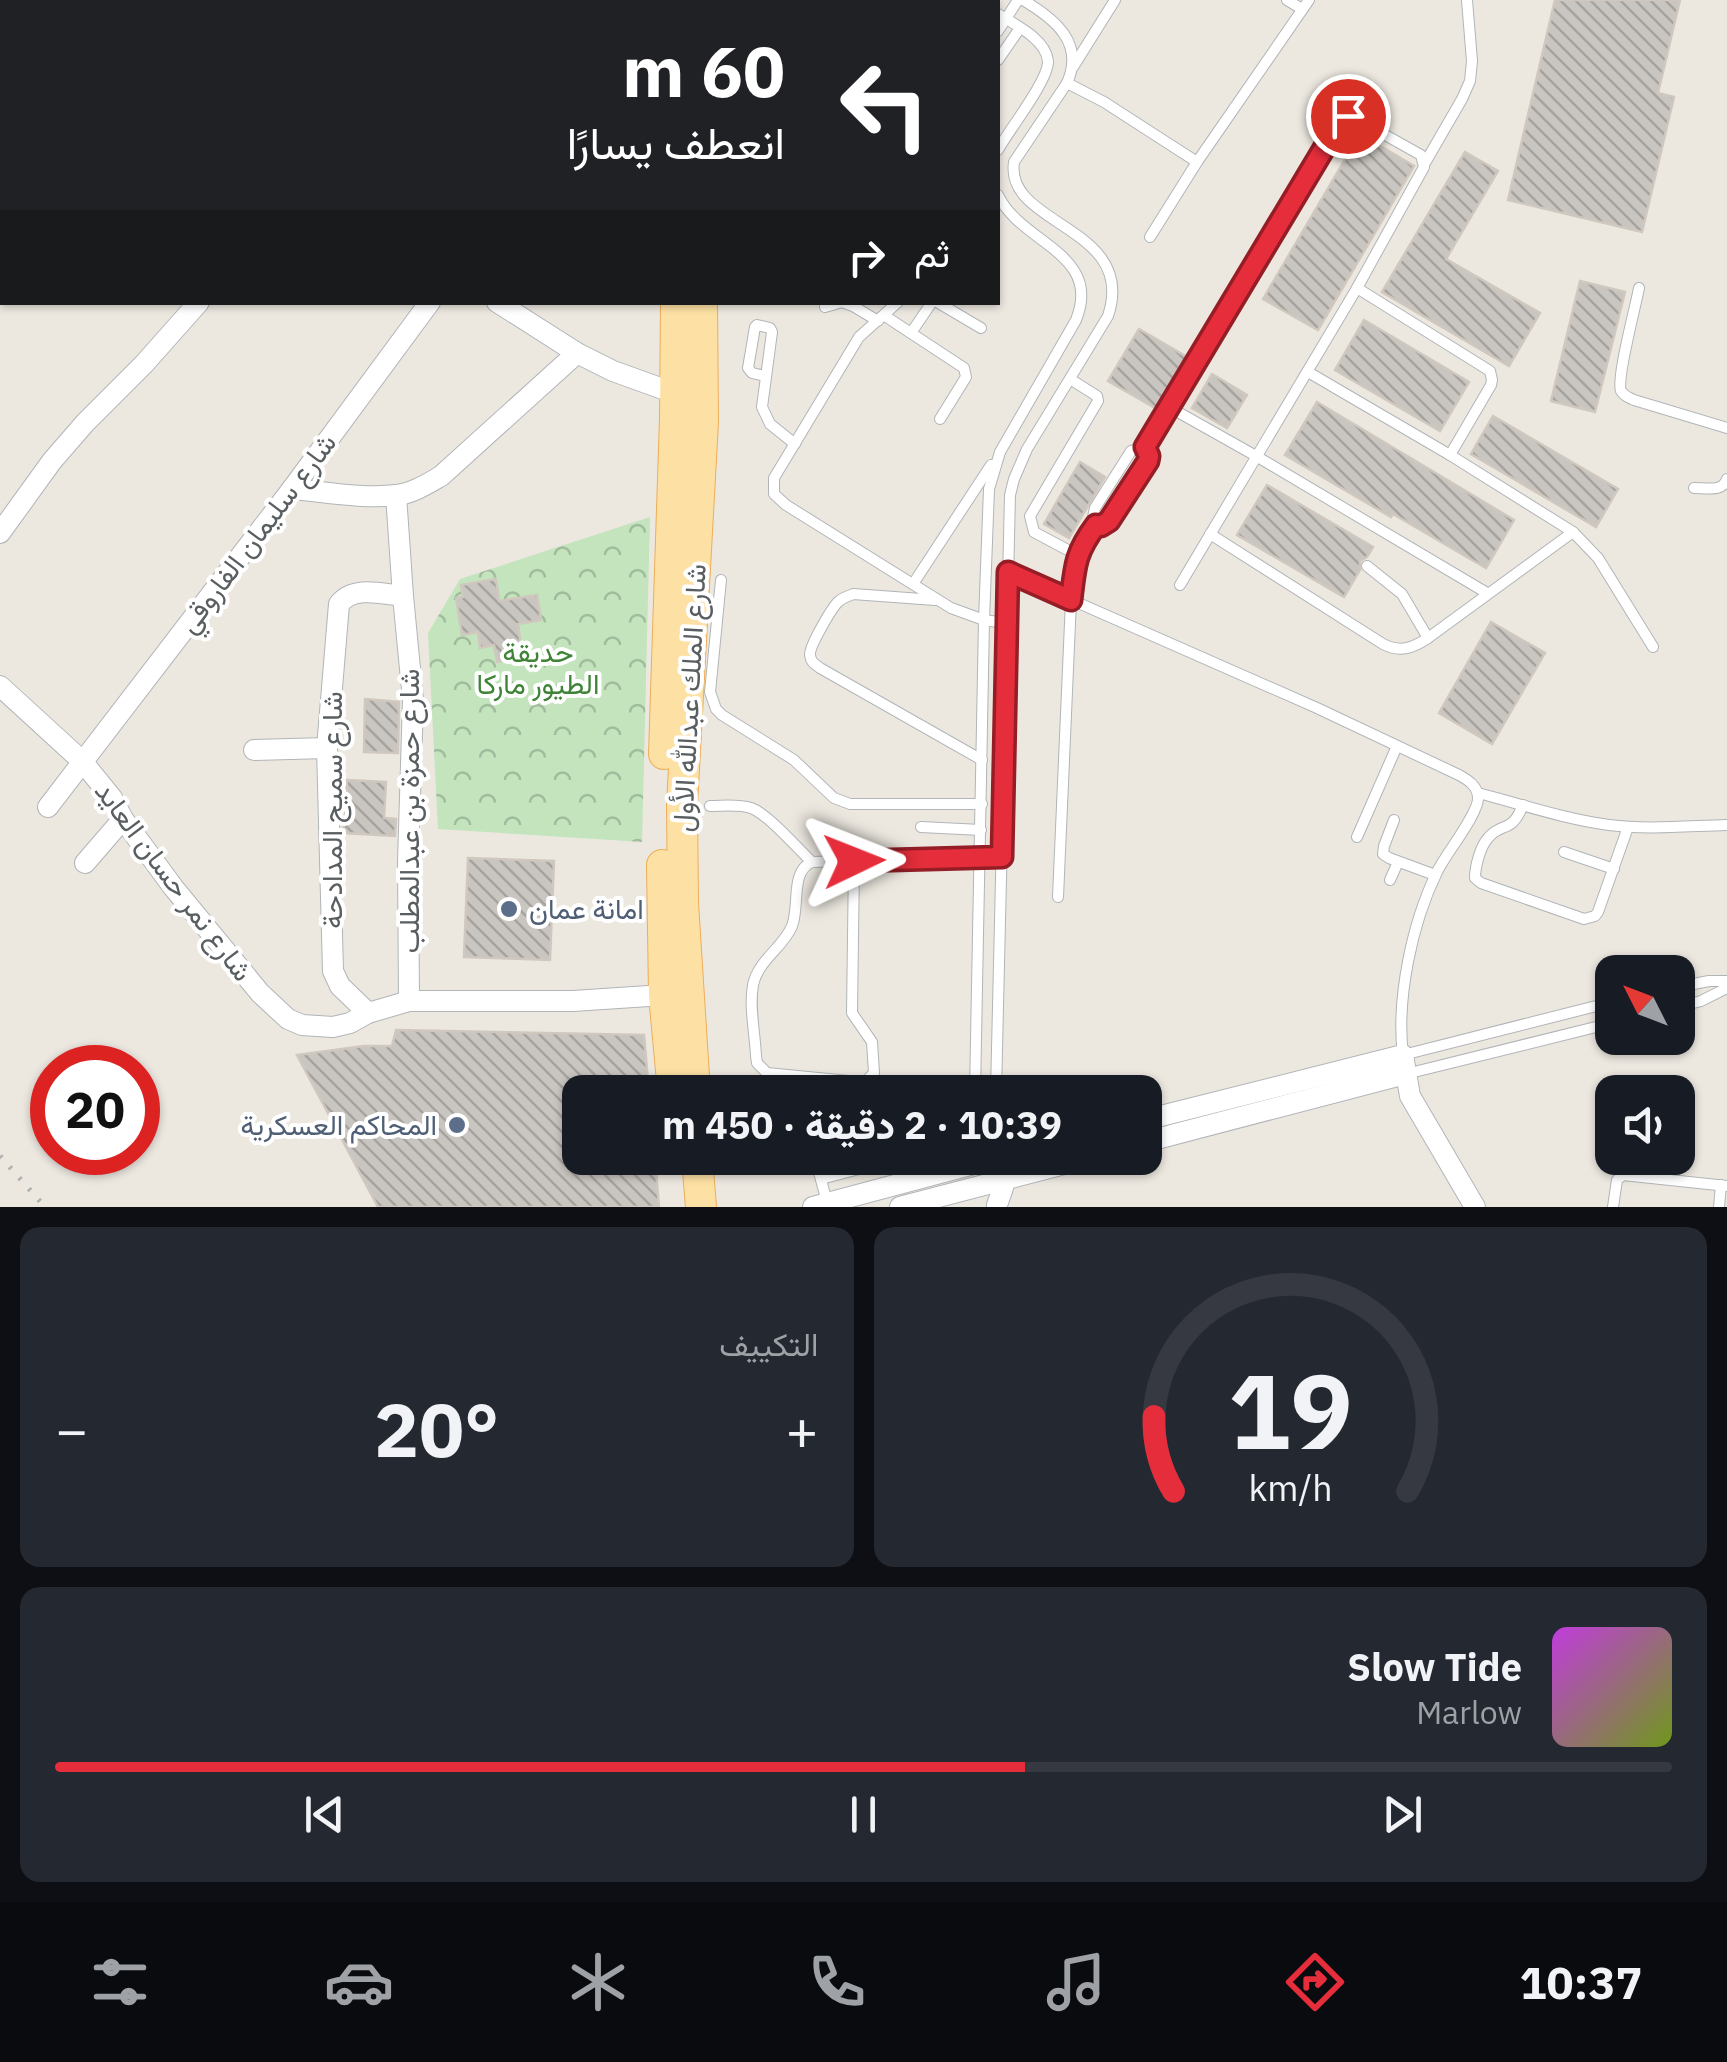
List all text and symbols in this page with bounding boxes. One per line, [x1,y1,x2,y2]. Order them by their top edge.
text: 60 m [622,25,785,116]
icon: left [820,40,950,170]
pin [1306,74,1391,159]
icon: arrive [1321,89,1376,144]
text: انعطف يسارًا [567,113,785,171]
text: ثم [914,228,950,277]
icon: right [839,230,894,285]
street label: شارع سليمان الفاروقي [169,425,348,643]
street label: شارع الملك عبدالله الأول [663,563,715,833]
park label: حديقة الطيور ماركا [477,633,599,702]
street label: شارع حمزة بن عبدالمطلب [390,669,428,953]
street label: شارع سميح المدادحة [313,691,352,929]
street label: شارع نمر حسان العايد [86,773,262,989]
position arrow [802,809,906,913]
place label: امانة عمان [529,890,644,927]
marker: امانة عمان [498,898,520,920]
north arrow [1595,955,1695,1055]
map controls [1595,955,1695,1175]
speed limit sign: 20 [30,1045,160,1175]
button: sound [1595,1075,1695,1175]
text: 10:39 · 2 دقيقة · 450 m [662,1100,1062,1149]
place label: المحاكم العسكرية [241,1106,437,1144]
marker: المحاكم العسكرية [446,1114,468,1136]
text: التكييف [719,1323,819,1365]
text: 19 [1228,1342,1353,1478]
text: 20° [374,1380,499,1478]
text: − [55,1394,88,1465]
text: + [785,1394,818,1465]
text: km/h [1248,1464,1332,1511]
text: Slow Tide [1347,1642,1522,1691]
text: Marlow [1416,1691,1522,1733]
icon: previous [297,1787,352,1842]
icon: pause [836,1787,891,1842]
icon: next [1375,1787,1430,1842]
icon: filters [85,1947,155,2017]
icon: car [324,1947,394,2017]
icon: climate [563,1947,633,2017]
icon: phone [802,1947,872,2017]
icon: music [1041,1947,1111,2017]
icon: directions [1280,1947,1350,2017]
text: 10:37 [1520,1953,1642,2011]

